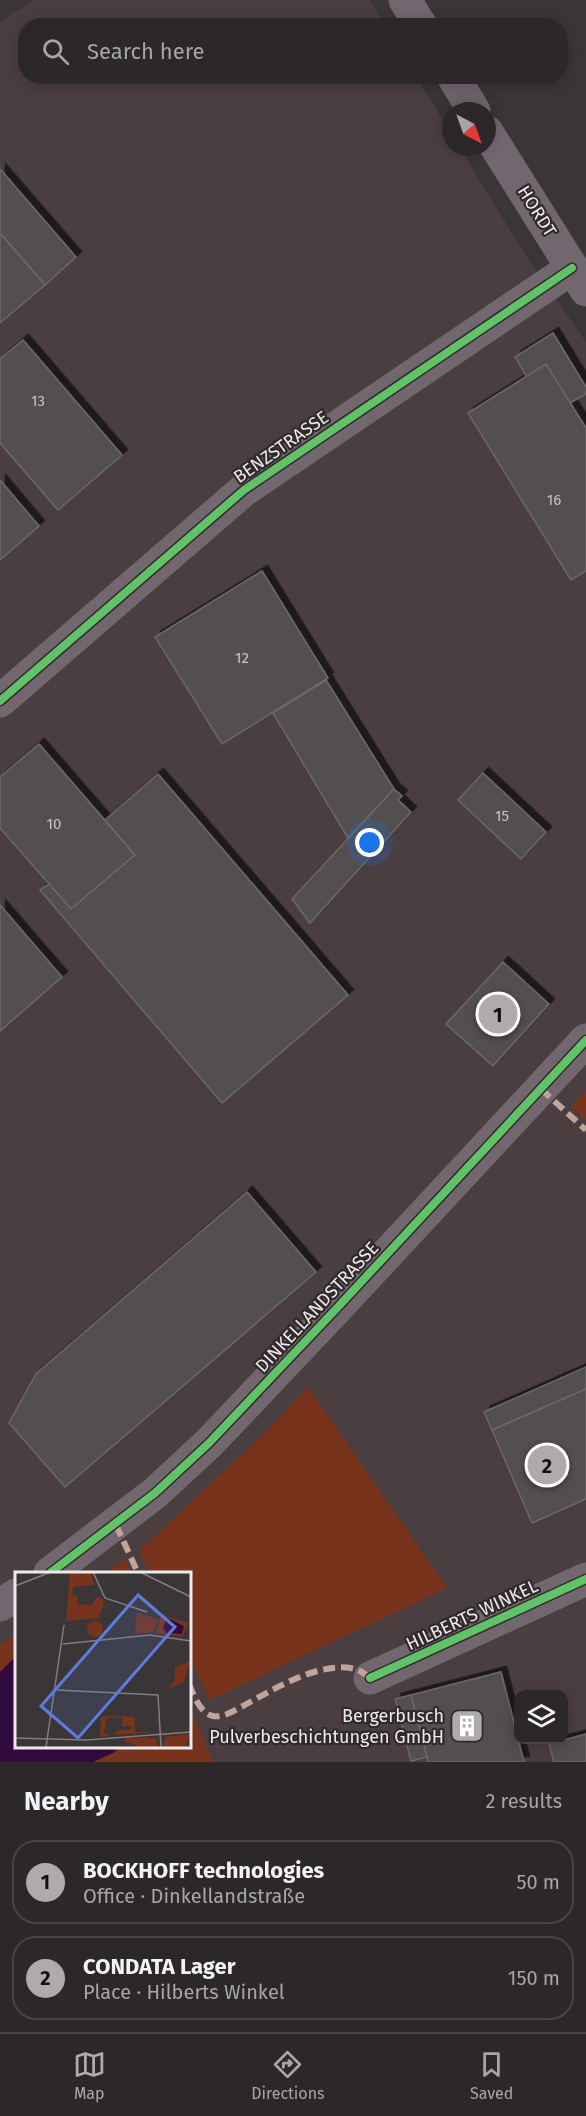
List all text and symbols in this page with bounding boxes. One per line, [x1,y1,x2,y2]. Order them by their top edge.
search box [18,18,568,84]
icon: search [39,35,72,68]
text: Search here [87,38,205,65]
north arrow [442,102,496,156]
street label: HORDT [513,181,561,241]
house number: 13 [31,392,45,410]
street label: BENZSTRASSE [229,406,333,488]
house number: 16 [547,491,561,509]
house number: 12 [235,649,249,667]
house number: 15 [495,807,509,825]
house number: 10 [47,815,61,833]
your location [355,828,384,857]
pin: 1 [478,992,518,1036]
street label: DINKELLANDSTRASSE [251,1237,383,1377]
pin: 2 [528,1442,566,1488]
inset map [15,1572,190,1747]
street label: HILBERTS WINKEL [403,1575,541,1655]
map controls [514,1690,568,1744]
button: layers [514,1690,568,1744]
place label: Bergerbusch Pulverbeschichtungen GmbH [209,1705,444,1748]
building icon: Bergerbusch Pulverbeschichtungen GmbH [449,1708,485,1744]
text: Nearby [24,1786,109,1817]
text: 2 results [485,1789,562,1813]
text: BOCKHOFF technologies [83,1857,324,1884]
text: 1 [41,1870,50,1894]
text: 50 m [516,1870,560,1894]
text: Office · Dinkellandstraße [83,1884,305,1908]
text: CONDATA Lager [83,1953,235,1980]
text: 2 [40,1966,51,1990]
text: 150 m [508,1966,560,1990]
text: Place · Hilberts Winkel [83,1980,285,2004]
tab: Map [73,2048,106,2103]
tab: Directions [251,2048,325,2103]
tab: Saved [470,2048,513,2103]

